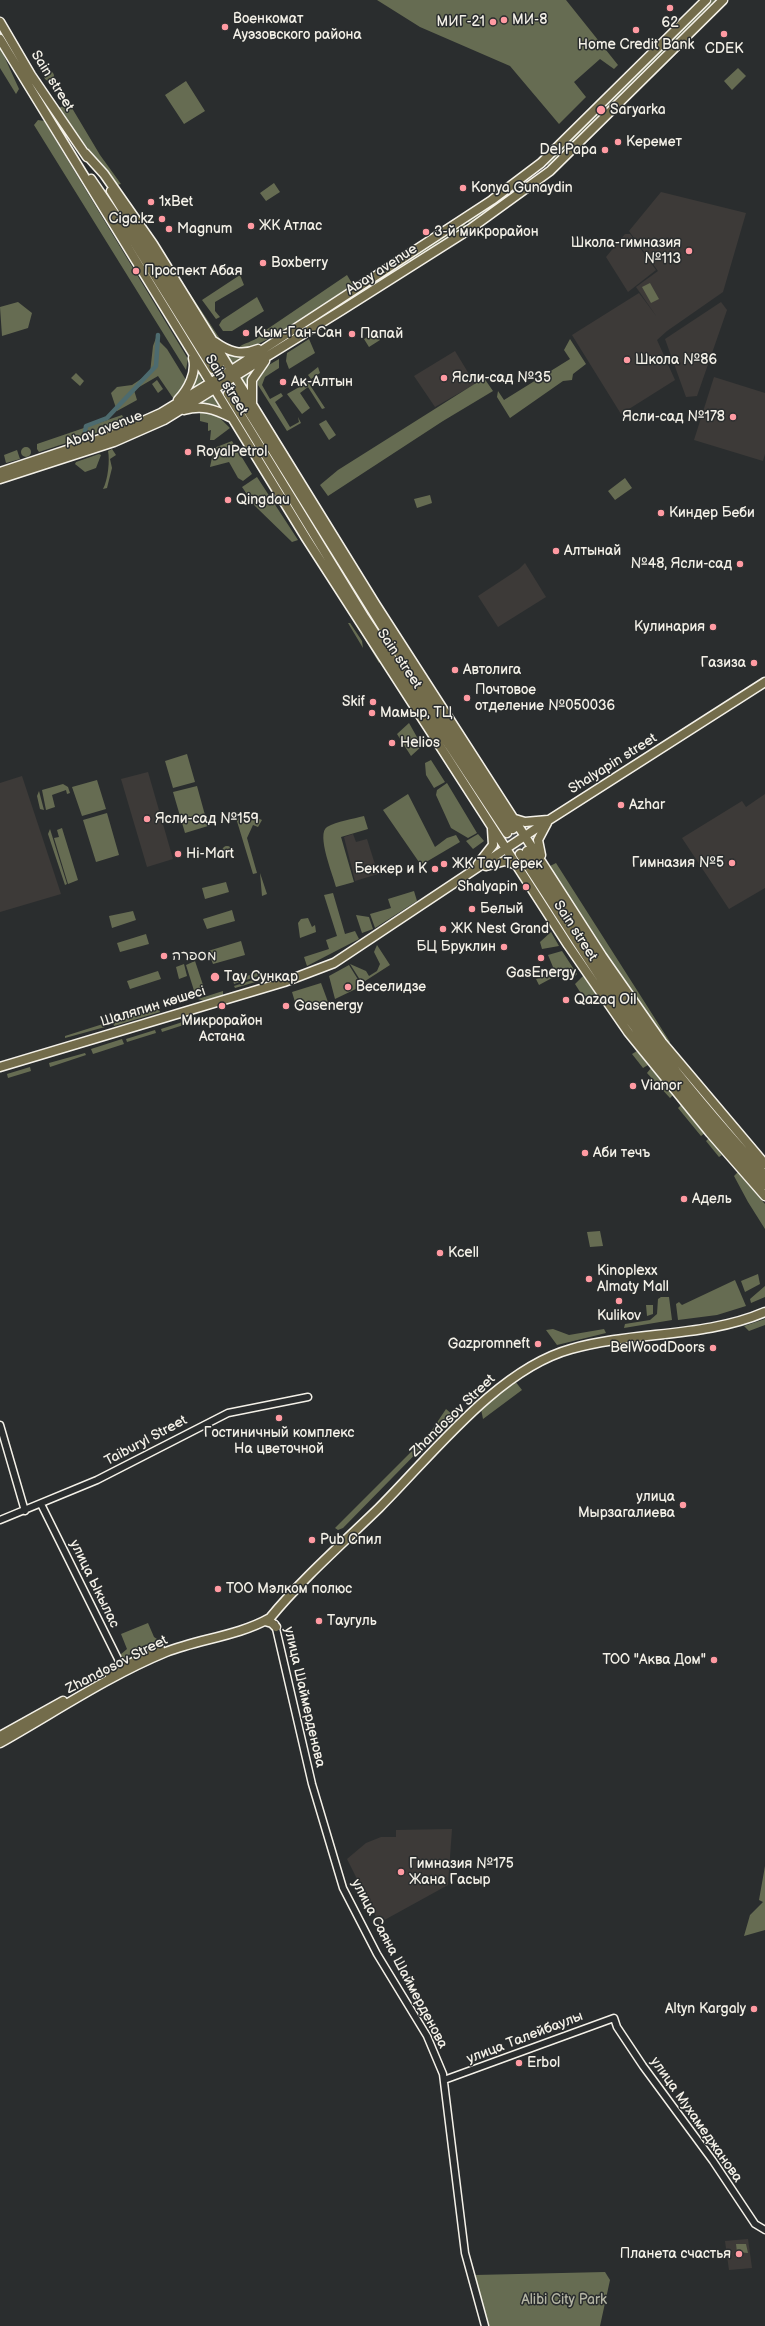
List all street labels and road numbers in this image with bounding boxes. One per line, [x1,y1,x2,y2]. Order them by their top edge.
street label: Sain street [27,48,77,114]
street label: Abay avenue [343,241,421,299]
street label: Sain street [201,352,251,418]
street label: Abay avenue [63,408,145,452]
street label: Sain street [373,626,425,692]
street label: Shalyapin street [566,730,660,798]
street label: Sain street [549,898,601,964]
street label: Шаляпин көшесі [98,983,208,1031]
street label: Zhandosov Street [407,1371,499,1461]
street label: Taiburyl Street [102,1412,190,1470]
street label: улица Ыкылас [65,1537,123,1631]
street label: улица Шаймерденова [280,1625,328,1769]
street label: Zhandosov Street [63,1632,171,1698]
street label: улица Саяна Шаймерденова [347,1876,451,2052]
street label: улица Талейбаулы [465,2008,585,2068]
street label: улица Мухамеджанова [646,2054,746,2186]

